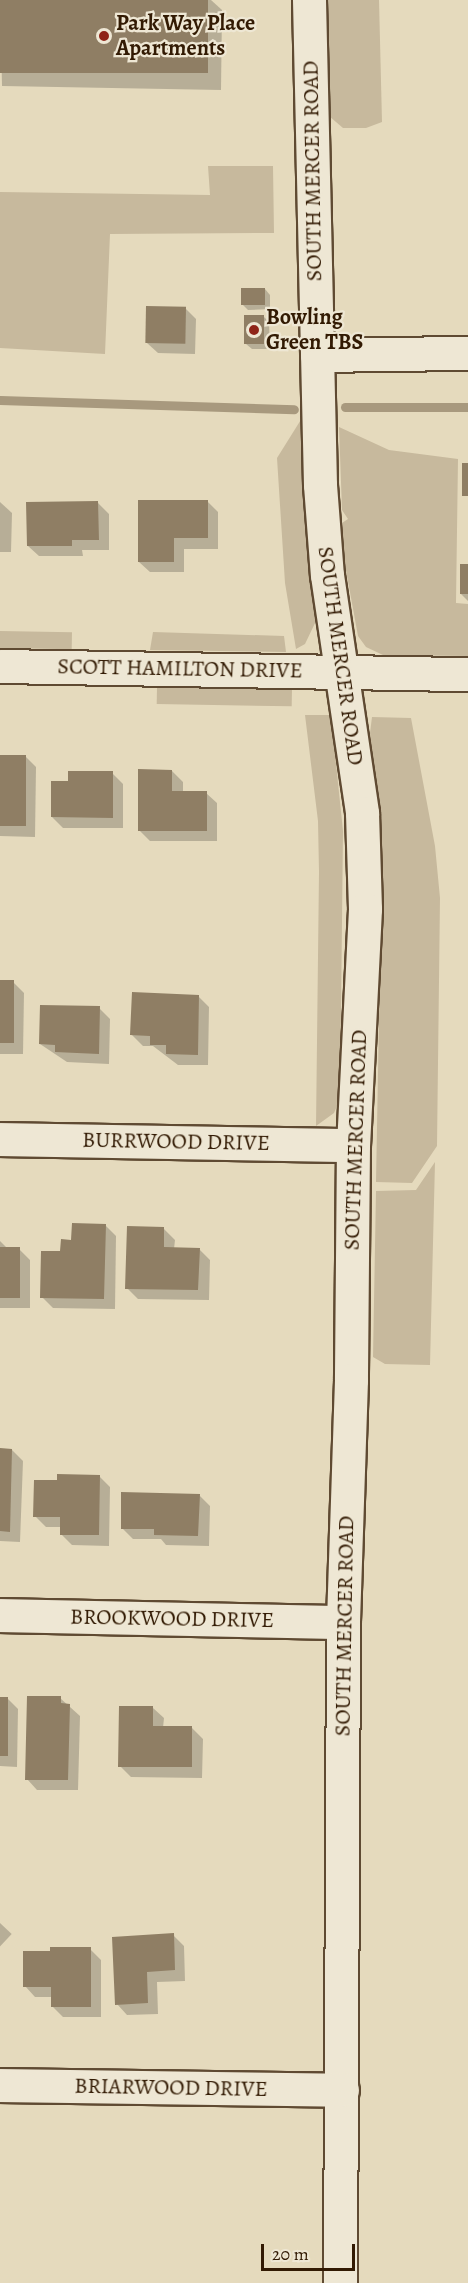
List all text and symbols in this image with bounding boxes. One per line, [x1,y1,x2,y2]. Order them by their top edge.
place label: Park Way Place Apartments [116,10,255,62]
marker: Park Way Place Apartments [97,29,111,43]
street label: SOUTH MERCER ROAD [298,60,328,282]
place label: Bowling Green TBS [266,304,363,356]
marker: Bowling Green TBS [247,323,261,337]
street label: SOUTH MERCER ROAD [312,545,368,767]
street label: SCOTT HAMILTON DRIVE [57,654,303,684]
street label: SOUTH MERCER ROAD [339,1029,373,1251]
street label: BURRWOOD DRIVE [82,1127,270,1157]
street label: SOUTH MERCER ROAD [330,1515,360,1737]
street label: BROOKWOOD DRIVE [70,1604,274,1634]
street label: BRIARWOOD DRIVE [74,2073,268,2103]
scale bar [264,2232,358,2270]
text: 20 m [272,2242,309,2266]

